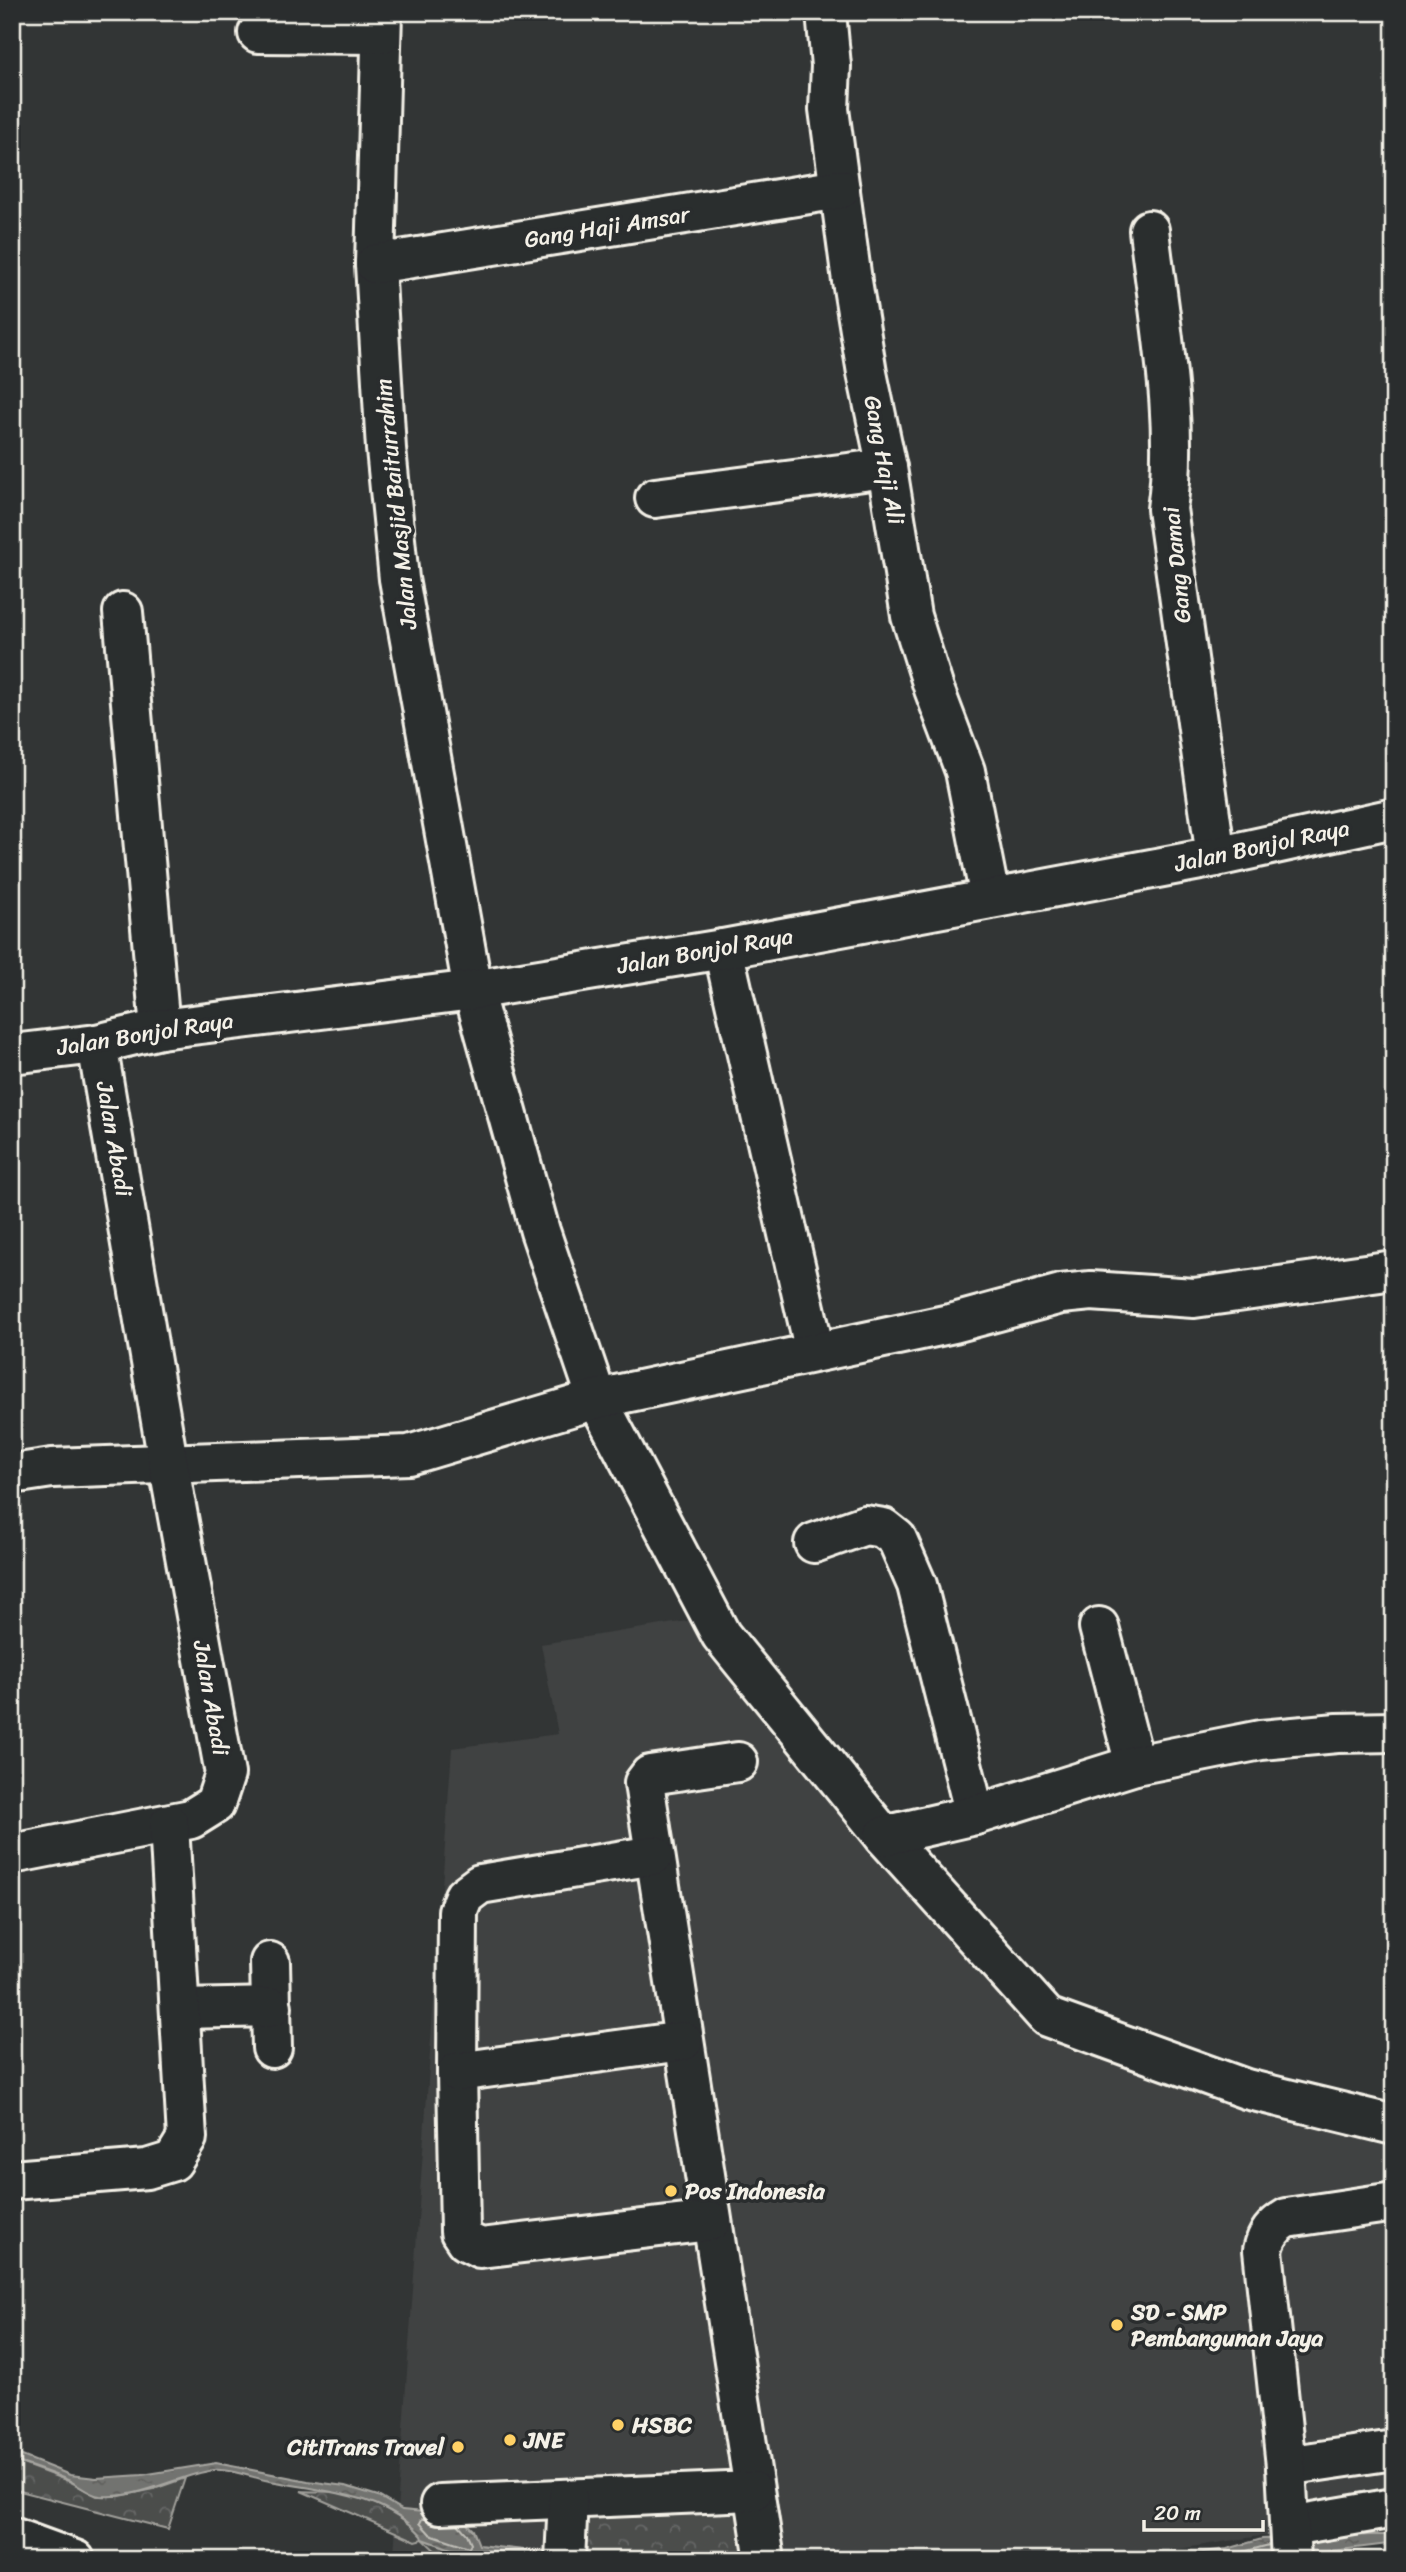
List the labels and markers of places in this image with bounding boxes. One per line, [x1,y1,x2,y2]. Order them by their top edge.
place label: Pos Indonesia [685,2171,826,2212]
marker: Pos Indonesia [663,2183,679,2199]
place label: SD - SMP Pembangunan Jaya [1130,2292,1323,2359]
marker: SD - SMP Pembangunan Jaya [1109,2317,1125,2333]
place label: HSBC [631,2405,692,2446]
marker: HSBC [610,2417,626,2433]
place label: JNE [522,2420,566,2461]
place label: CitiTrans Travel [286,2427,445,2468]
marker: JNE [502,2432,518,2448]
marker: CitiTrans Travel [450,2439,466,2455]

